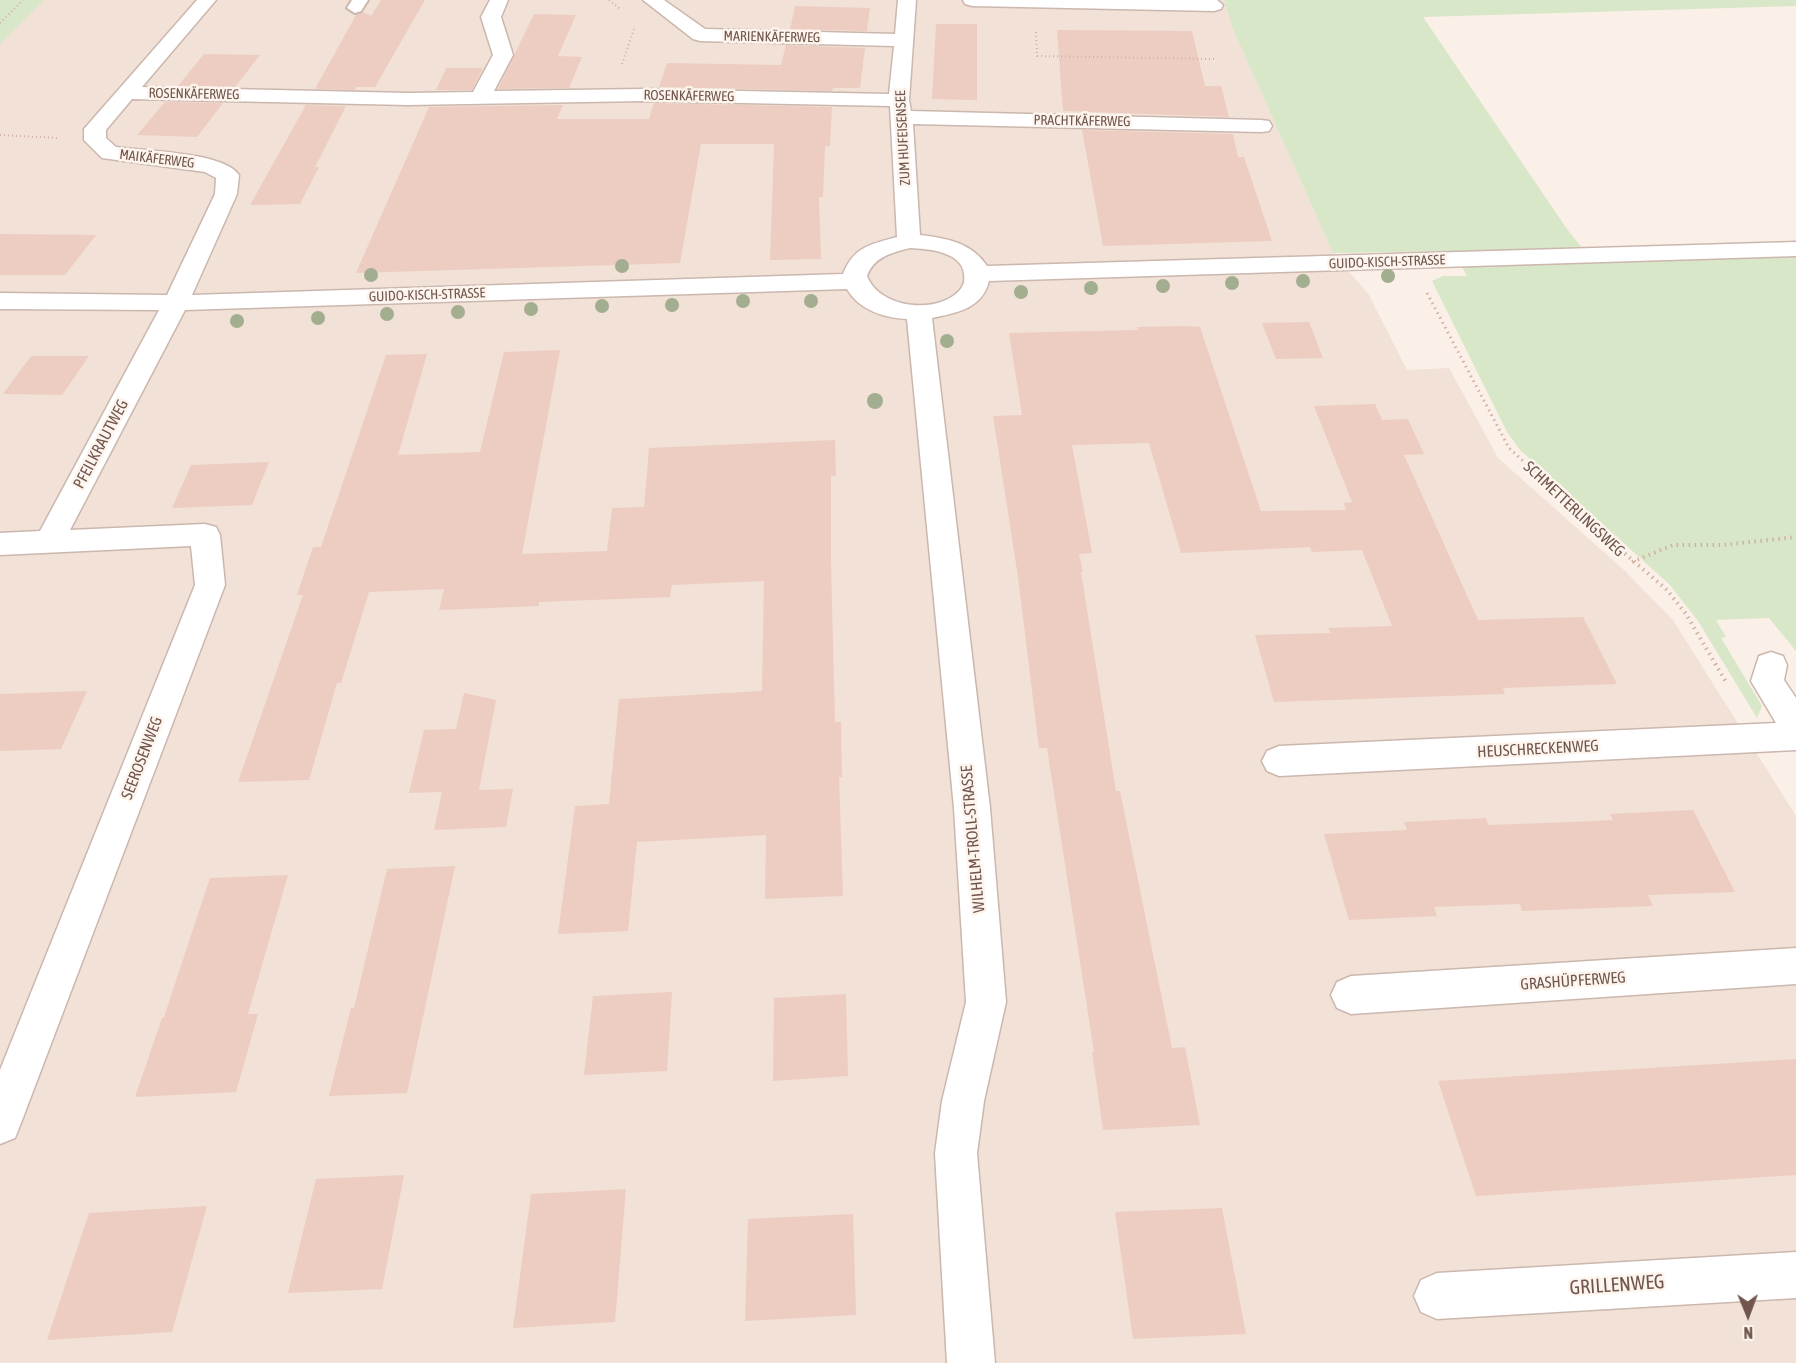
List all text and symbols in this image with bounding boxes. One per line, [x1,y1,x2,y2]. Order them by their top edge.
street label: MARIENKÄFERWEG [723,28,821,46]
street label: ROSENKÄFERWEG [148,85,240,103]
street label: ROSENKÄFERWEG [643,87,735,105]
street label: ZUM HUFEISENSEE [892,90,914,186]
street label: PRACHTKÄFERWEG [1033,112,1131,130]
street label: MAIKÄFERWEG [118,146,196,172]
street label: GUIDO-KISCH-STRASSE [1328,252,1446,272]
street label: GUIDO-KISCH-STRASSE [368,285,486,305]
street label: PFEILKRAUTWEG [69,396,133,492]
street label: SCHMETTERLINGSWEG [1519,457,1629,561]
street label: SEEROSENWEG [117,714,167,802]
street label: HEUSCHRECKENWEG [1477,736,1599,762]
street label: WILHELM-TROLL-STRASSE [957,765,989,913]
street label: GRASHÜPFERWEG [1520,968,1626,994]
street label: GRILLENWEG [1569,1270,1665,1300]
north arrow [1718,1285,1778,1345]
text: N [1743,1324,1753,1342]

